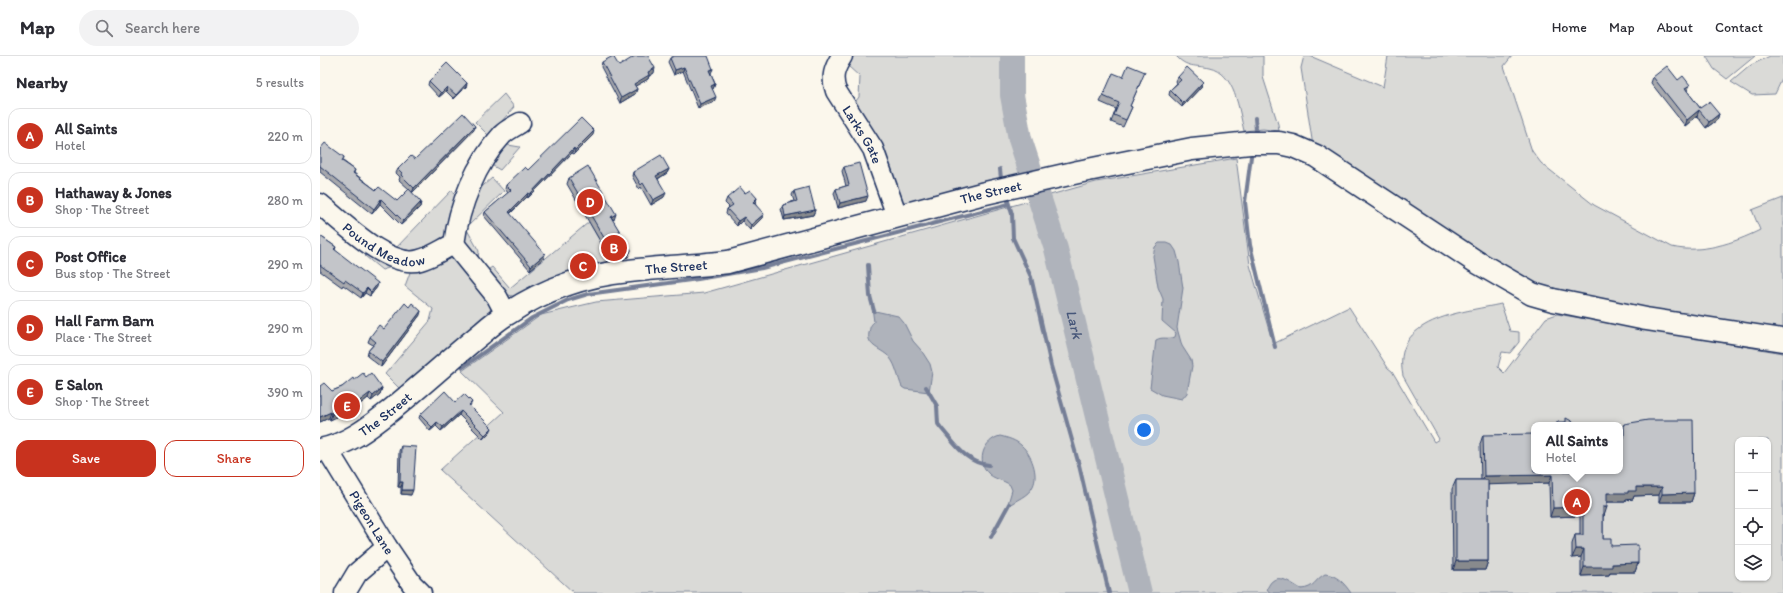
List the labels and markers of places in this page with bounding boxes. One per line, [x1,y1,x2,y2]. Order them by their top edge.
pin: D [577,187,603,217]
pin: B [601,233,627,263]
pin: C [570,251,596,281]
pin: E [334,391,360,421]
pin: A [1564,487,1590,517]

